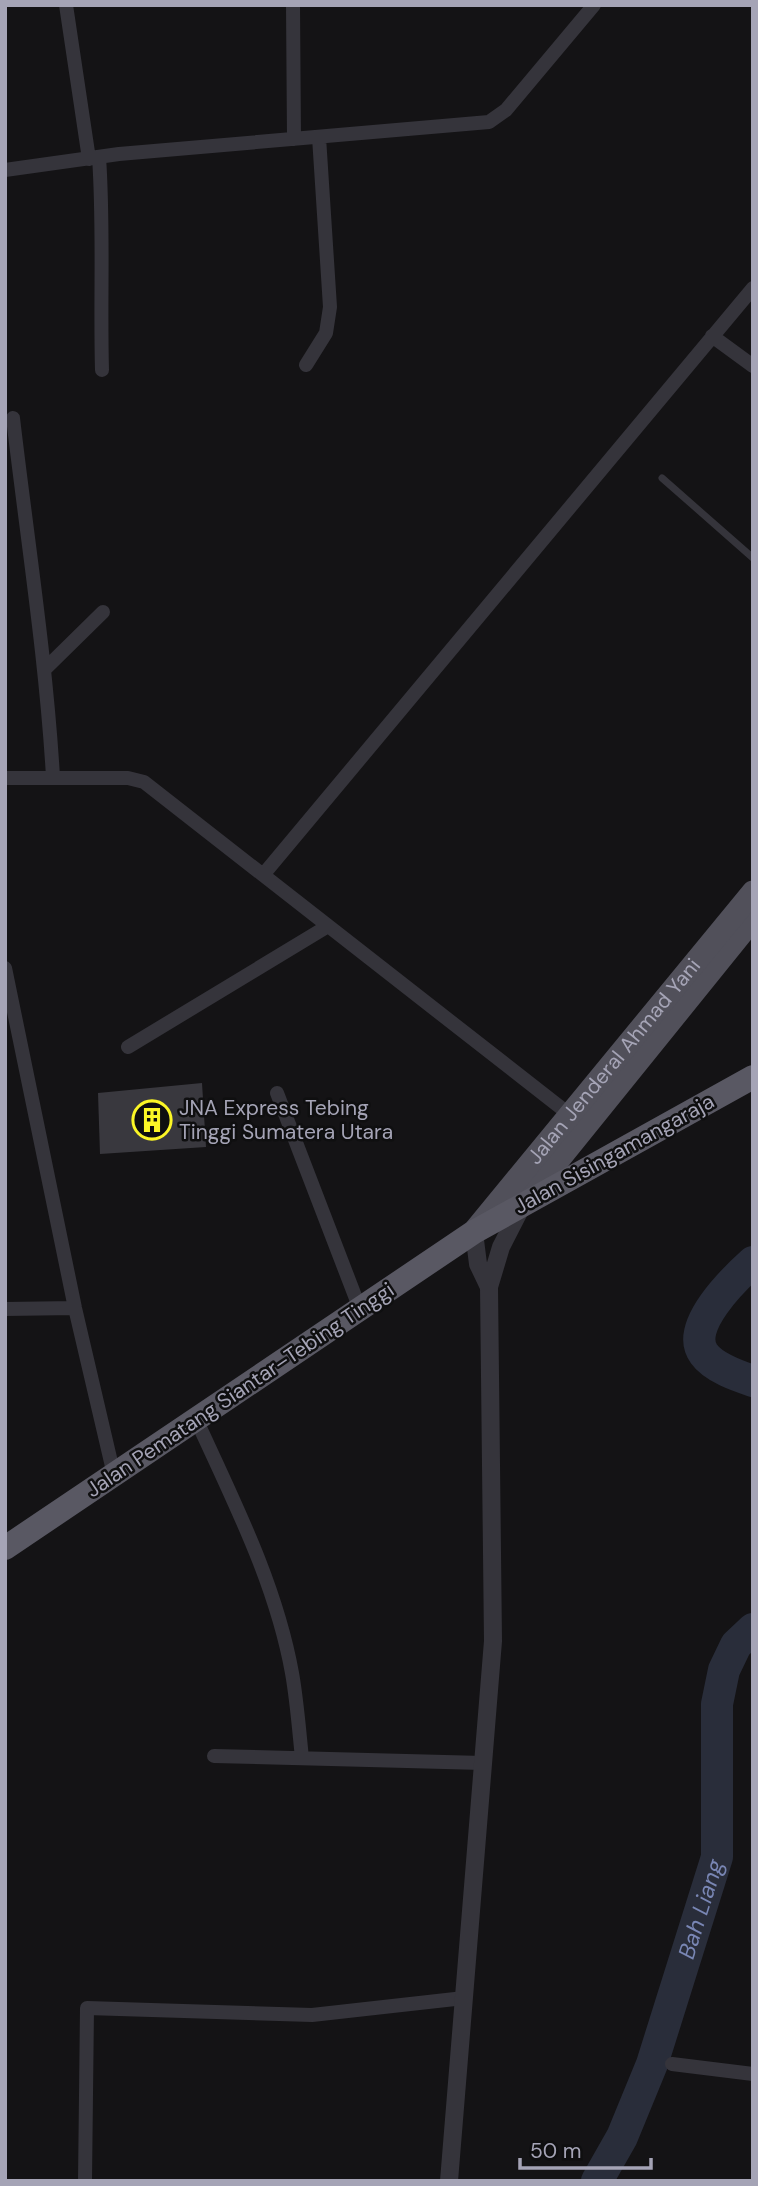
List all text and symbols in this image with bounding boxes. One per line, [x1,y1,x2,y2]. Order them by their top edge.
street label: Jalan Jenderal Ahmad Yani [521,952,707,1170]
street label: Jalan Sisingamangaraja [509,1087,719,1221]
place label: JNA Express Tebing Tinggi Sumatera Utara [179,1094,393,1146]
building icon: JNA Express Tebing Tinggi Sumatera Utara [131,1099,173,1141]
street label: Jalan Pematang Siantar–Tebing Tinggi [81,1276,399,1504]
water label: Bah Liang [671,1854,731,1962]
scale bar [520,2126,651,2170]
text: 50 m [530,2137,581,2165]

